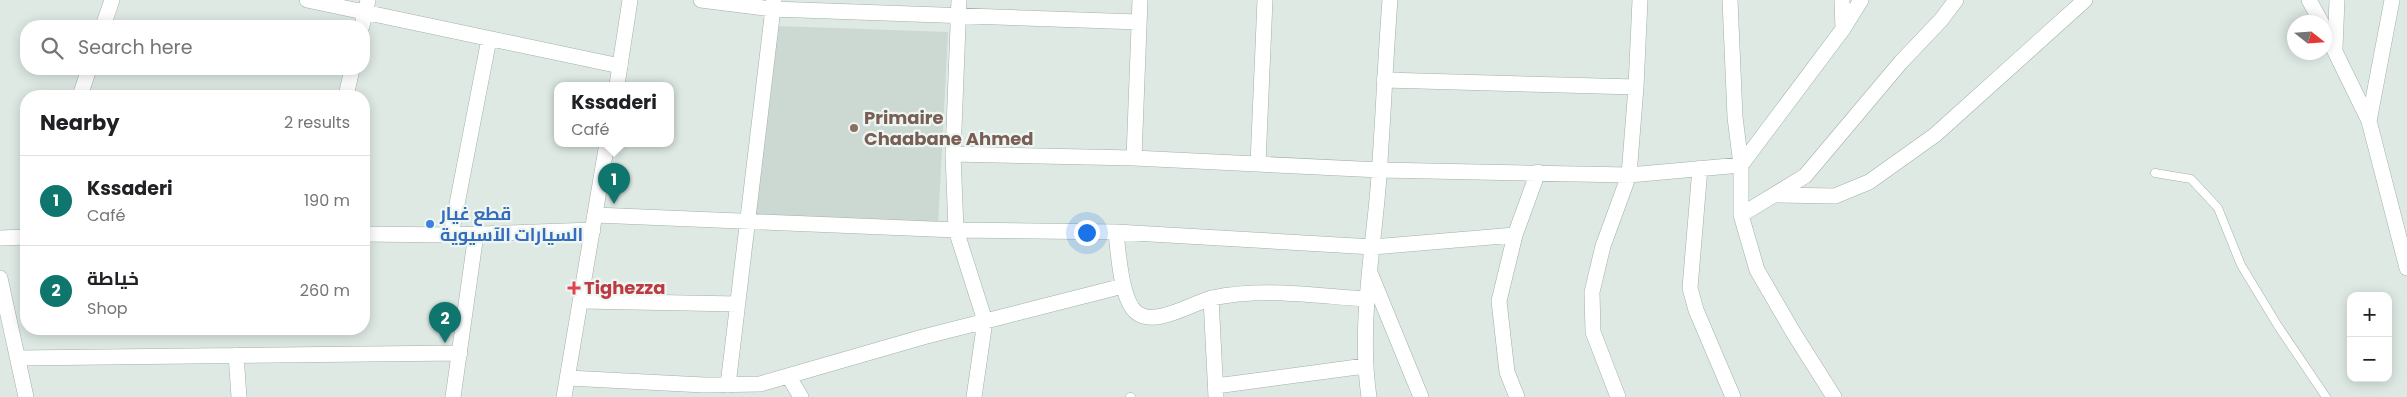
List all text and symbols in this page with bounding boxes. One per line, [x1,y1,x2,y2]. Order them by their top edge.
north arrow [2287,15,2332,60]
search box [20,20,370,75]
icon: search [38,34,66,62]
text: Search here [78,34,192,61]
popup [554,82,674,147]
text: Kssaderi [571,89,657,116]
place label: Primaire Chaabane Ahmed [864,105,1034,151]
text: Nearby [40,108,120,137]
text: 2 results [284,111,350,134]
text: Café [571,118,610,141]
marker: Primaire Chaabane Ahmed [848,122,860,134]
pin: 1 [598,163,630,204]
text: Kssaderi [87,175,173,202]
text: 1 [53,189,59,212]
text: 190 m [304,189,350,212]
place label: قطع غيار السيارات الآسيوية [439,201,583,247]
text: Café [87,204,125,227]
marker: قطع غيار السيارات الآسيوية [424,218,436,230]
your location [1074,220,1100,246]
text: خياطة [87,265,139,292]
place label: Tighezza [584,275,665,300]
text: 2 [51,279,61,302]
text: 260 m [300,279,350,302]
marker: Tighezza [568,282,580,294]
map controls [2347,292,2392,382]
button: + [2347,292,2392,337]
text: Shop [87,297,128,320]
pin: 2 [429,302,461,343]
button: − [2347,337,2392,382]

